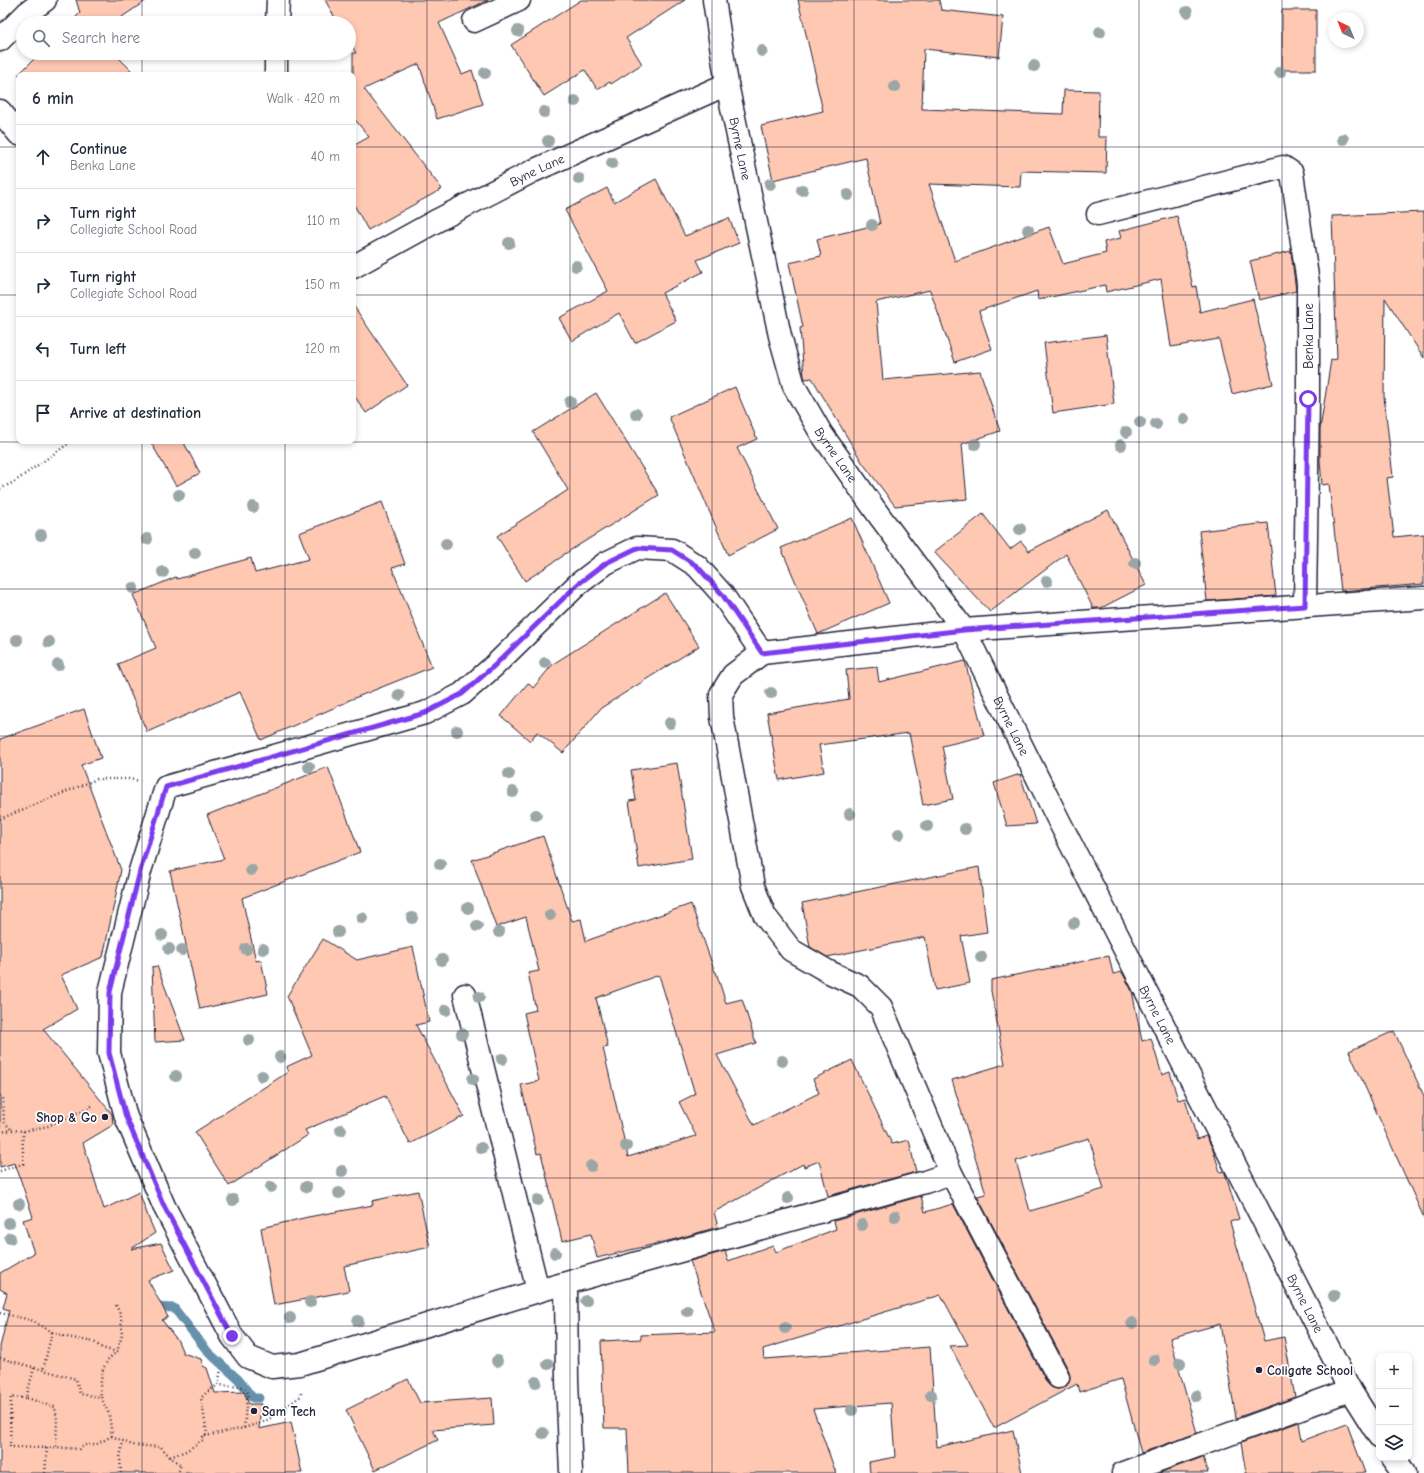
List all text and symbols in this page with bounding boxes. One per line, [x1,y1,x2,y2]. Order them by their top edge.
north arrow [1328,12,1364,48]
search box [16,16,356,60]
icon: search [30,27,52,49]
text: Search here [62,29,140,47]
text: 6 min [32,89,74,108]
text: Walk · 420 m [267,91,340,106]
street label: Byrne Lane [727,116,755,182]
text: Continue [70,140,127,158]
icon: ahead [32,146,54,168]
text: 40 m [311,149,340,164]
street label: Byne Lane [507,150,567,189]
text: Benka Lane [70,158,136,173]
text: Turn right [70,204,136,222]
icon: right [32,210,54,232]
text: 110 m [307,213,340,228]
text: Collegiate School Road [70,222,197,237]
text: Turn right [70,268,136,286]
icon: right [32,274,54,296]
text: 150 m [305,277,340,292]
text: Collegiate School Road [70,286,197,301]
street label: Benka Lane [1301,303,1316,369]
icon: left [32,338,54,360]
text: Turn left [70,340,126,358]
text: 120 m [305,341,340,356]
route start [1299,390,1317,408]
icon: arrive [32,402,54,424]
text: Arrive at destination [70,404,201,422]
street label: Byrne Lane [812,424,861,485]
street label: Byrne Lane [991,694,1033,758]
street label: Byrne Lane [1137,983,1180,1047]
place label: Shop & Go [36,1110,97,1125]
marker: Shop & Go [100,1112,110,1122]
street label: Byrne Lane [1284,1271,1327,1335]
route end [223,1327,241,1345]
map controls [1376,1353,1412,1461]
button: + [1376,1353,1412,1389]
place label: Coligate School [1267,1363,1353,1378]
marker: Coligate School [1254,1365,1264,1375]
button: − [1376,1389,1412,1425]
place label: Sam Tech [262,1404,316,1419]
marker: Sam Tech [249,1406,259,1416]
button: layers [1376,1425,1412,1461]

